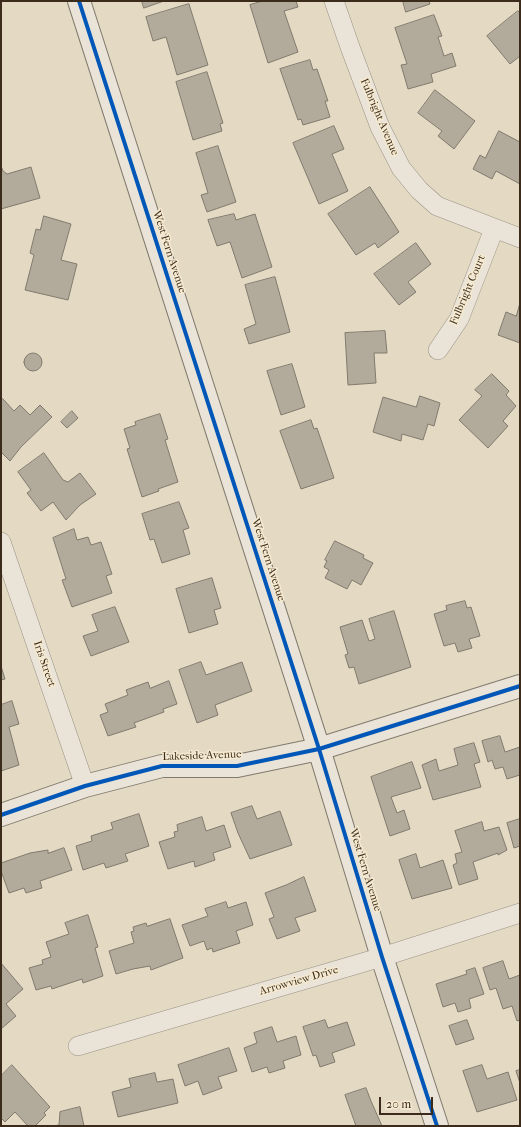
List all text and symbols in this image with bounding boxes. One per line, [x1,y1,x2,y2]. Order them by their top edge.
street label: Fulbright Avenue [357,76,401,158]
street label: West Fern Avenue [149,209,189,295]
street label: Fulbright Court [447,253,489,327]
street label: West Fern Avenue [248,517,288,603]
street label: Iris Street [30,639,58,689]
street label: Lakeside Avenue [162,748,242,764]
street label: West Fern Avenue [346,827,384,913]
street label: Arrowview Drive [258,963,340,999]
scale bar [381,1089,435,1115]
text: 20 m [386,1097,411,1111]

